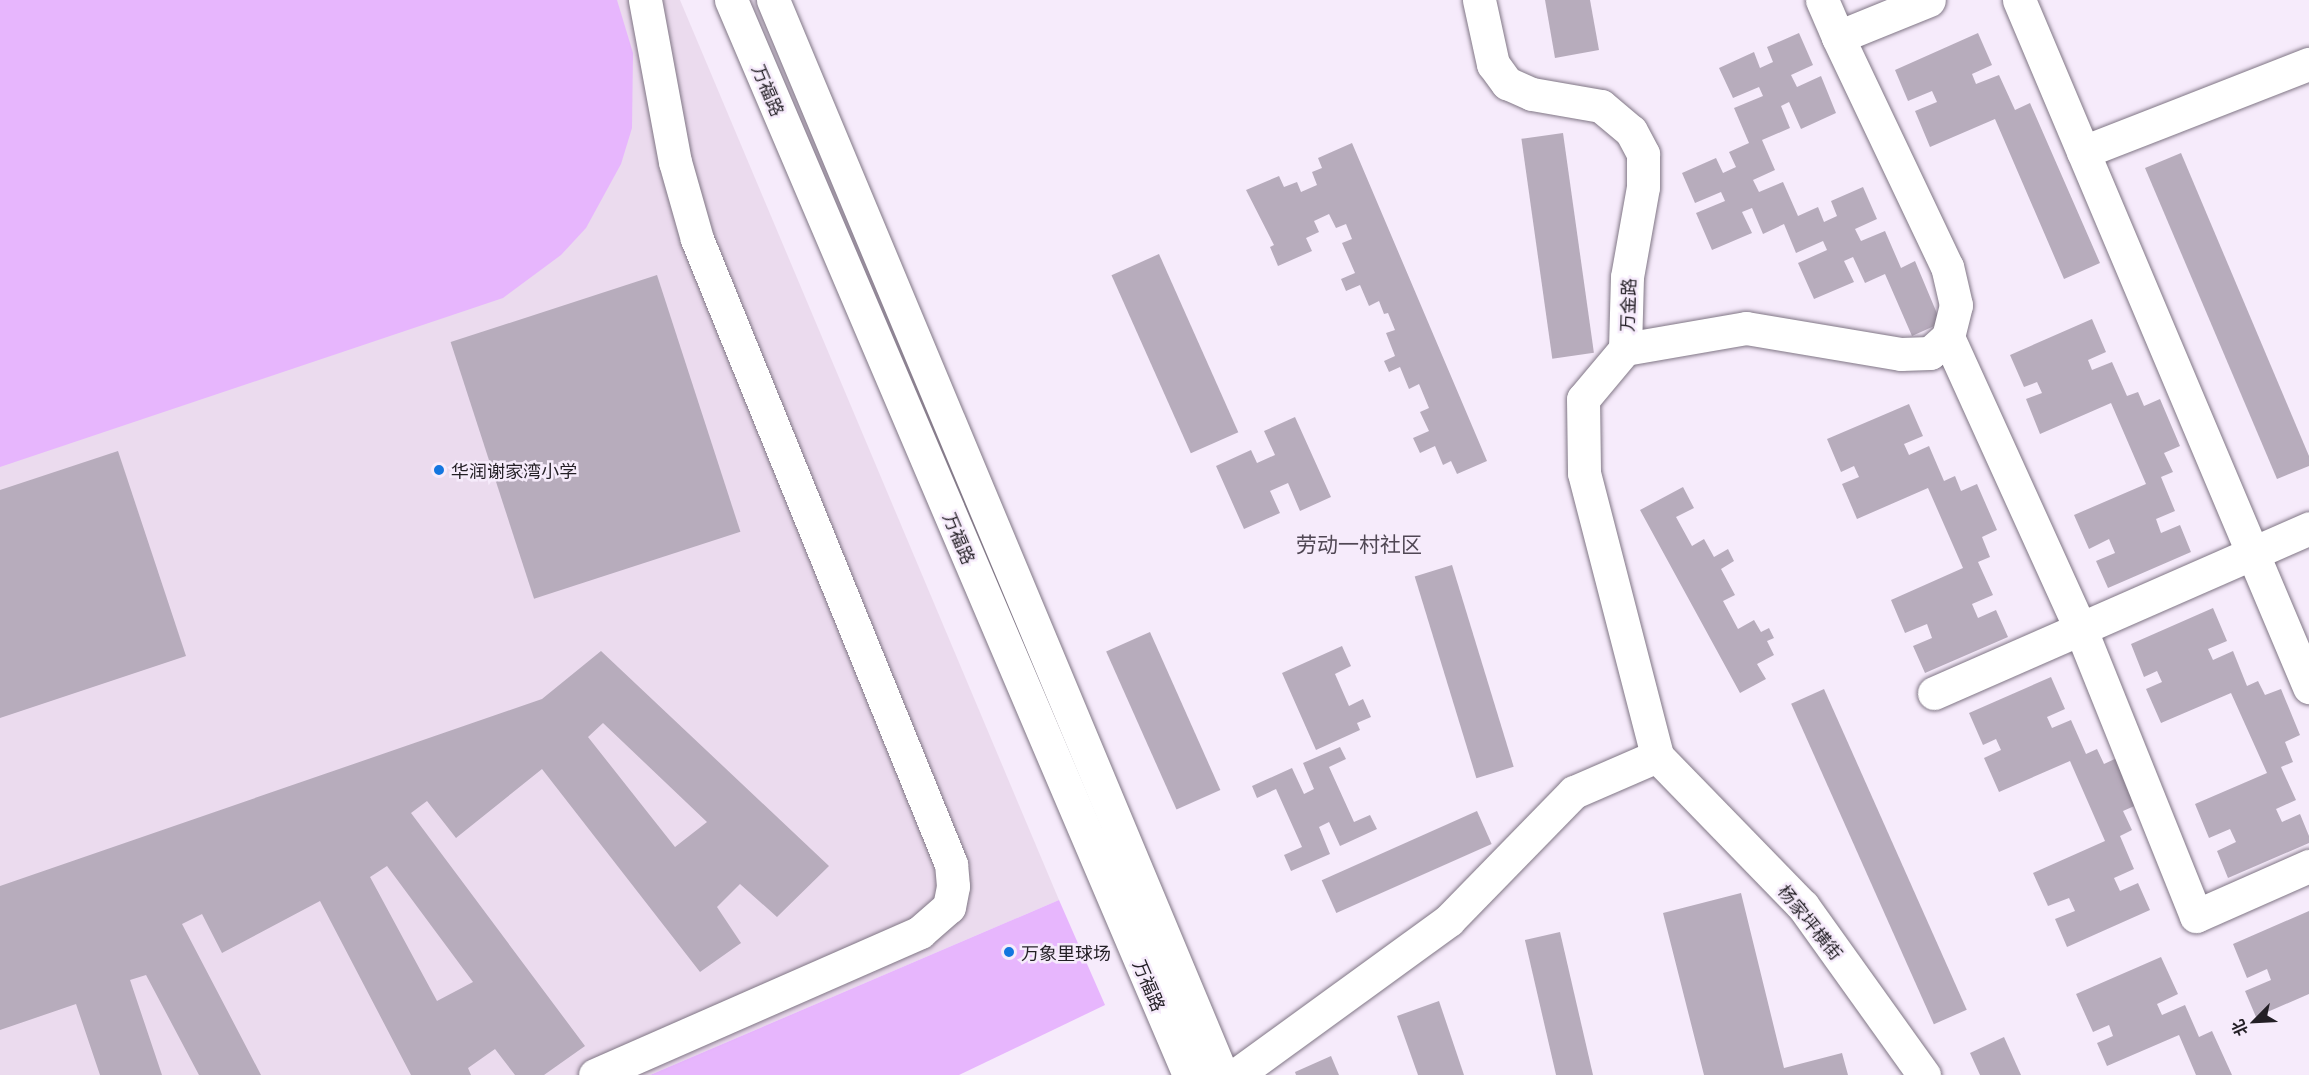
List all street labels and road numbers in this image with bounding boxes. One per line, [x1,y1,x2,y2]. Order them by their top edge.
street label: 万福路 [749,61,789,119]
street label: 万金路 [1615,278,1639,332]
street label: 万福路 [940,509,980,567]
street label: 杨家坪横街 [1774,880,1848,964]
street label: 万福路 [1130,956,1170,1014]

